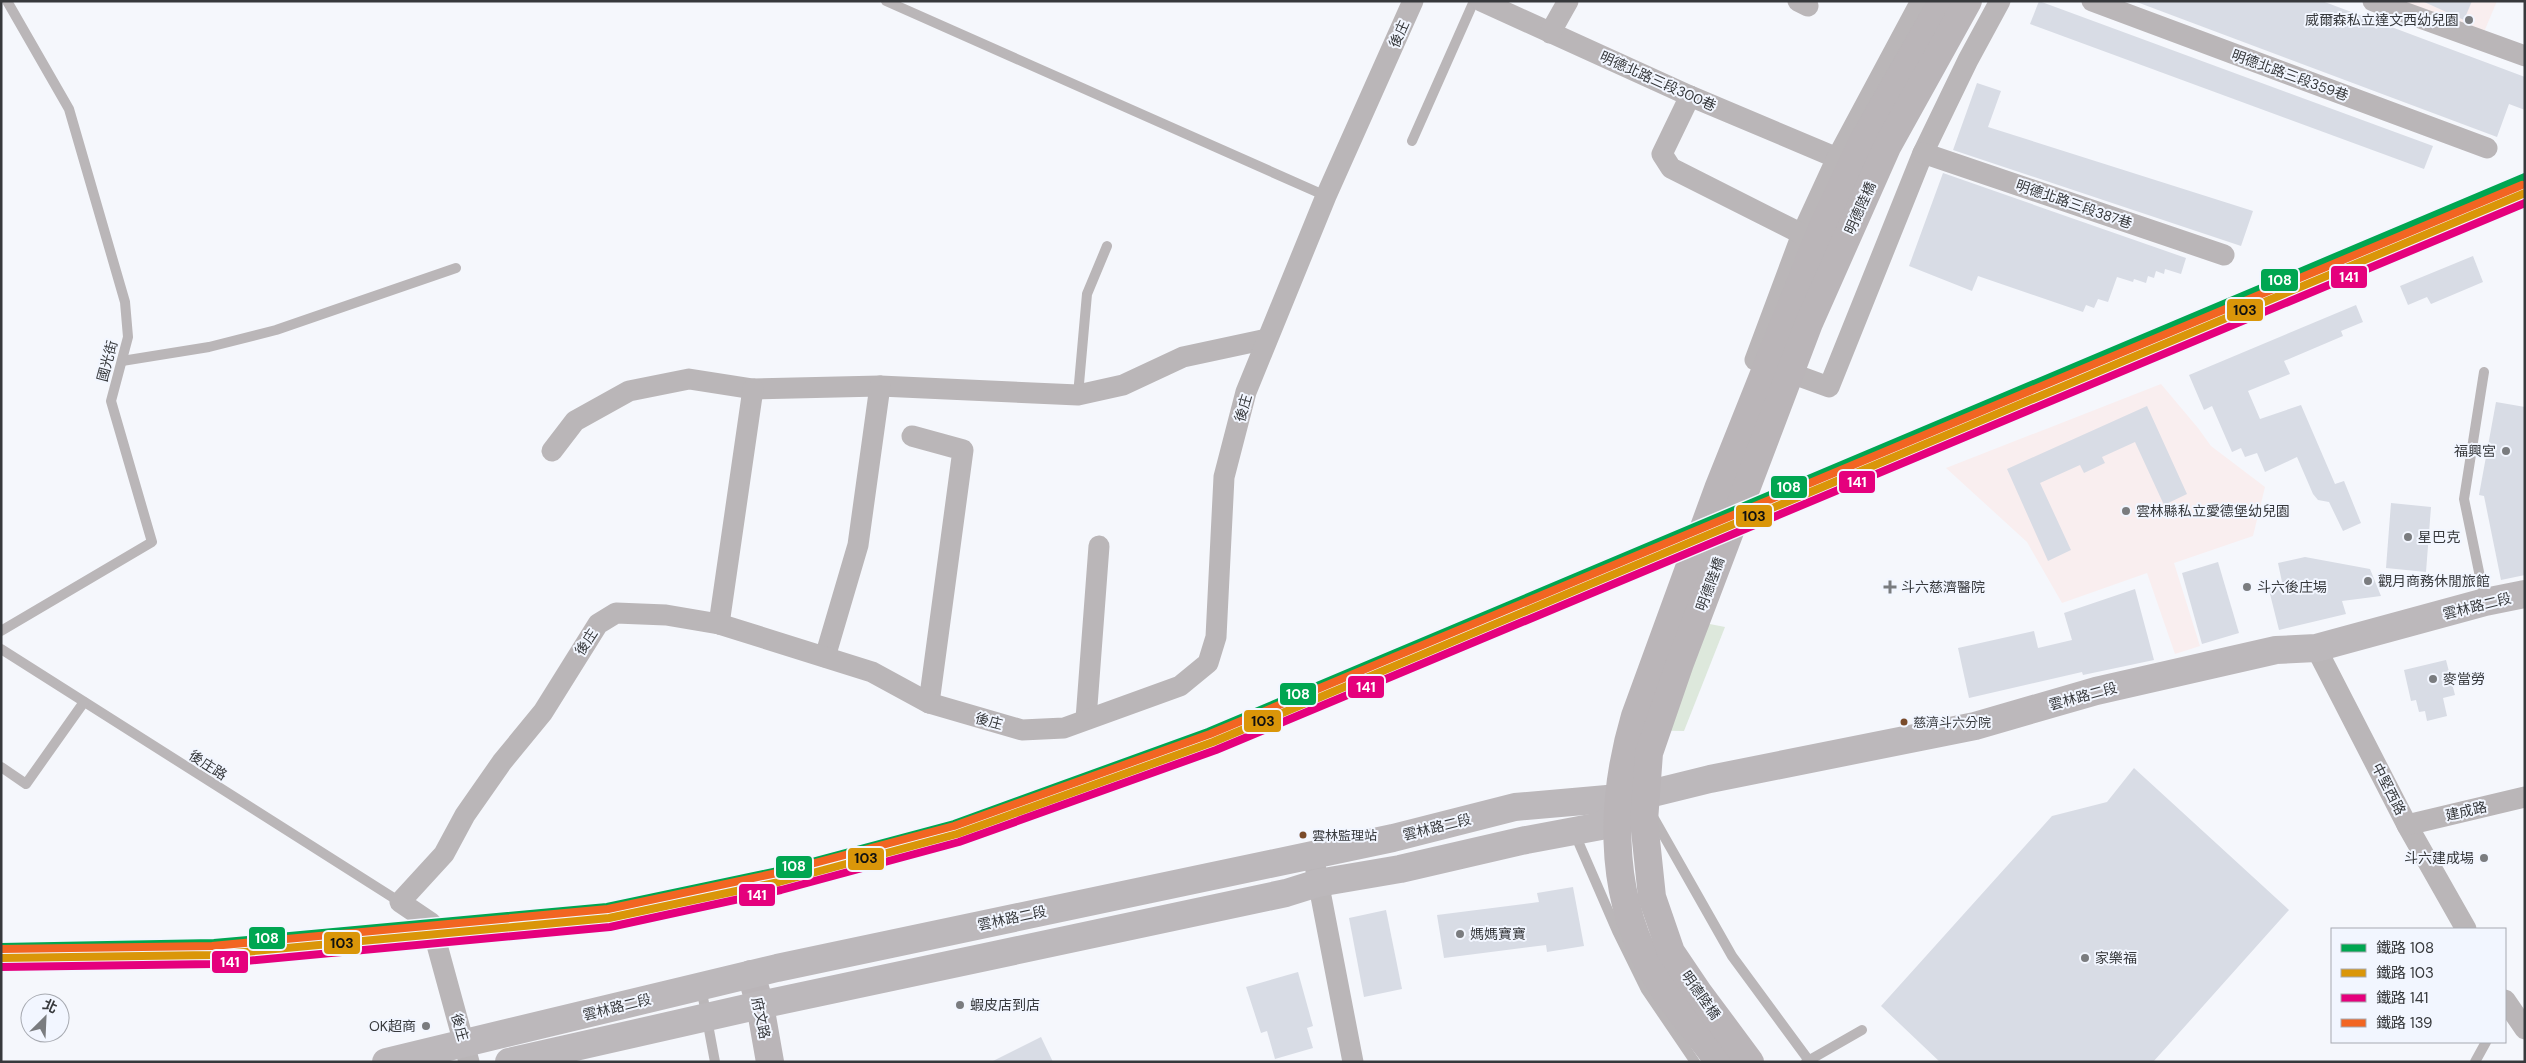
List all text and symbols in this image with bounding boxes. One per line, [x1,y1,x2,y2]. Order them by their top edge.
place label: 威爾森私立達文西幼兒園 [2305,11,2459,29]
marker: 威爾森私立達文西幼兒園 [2463,14,2475,26]
street label: 後庄 [1385,18,1413,50]
street label: 明德北路三段359巷 [2229,45,2351,105]
street label: 明德北路三段300巷 [1597,47,1719,115]
street label: 明德北路三段387巷 [2013,176,2135,232]
street label: 明德陸橋 [1840,179,1880,237]
line badge: 141 [2330,265,2368,289]
line badge: 108 [2260,268,2299,292]
text: 141 [2339,268,2359,286]
text: 108 [2268,271,2292,289]
line badge: 103 [2226,298,2264,322]
text: 103 [2233,301,2257,319]
street label: 國光街 [93,338,121,384]
street label: 後庄 [1230,392,1256,424]
place label: 福興宮 [2454,442,2496,460]
marker: 福興宮 [2500,445,2512,457]
line badge: 141 [1838,470,1876,494]
text: 141 [1847,473,1867,491]
line badge: 108 [1770,475,1808,499]
text: 108 [1777,478,1801,496]
place label: 雲林縣私立愛德堡幼兒園 [2136,502,2290,520]
line badge: 103 [1735,504,1773,528]
marker: 雲林縣私立愛德堡幼兒園 [2120,505,2132,517]
text: 103 [1742,507,1766,525]
place label: 星巴克 [2418,528,2460,546]
marker: 星巴克 [2402,531,2414,543]
street label: 明德陸橋 [1692,555,1728,613]
place label: 觀月商務休閒旅館 [2378,572,2490,590]
marker: 觀月商務休閒旅館 [2362,575,2374,587]
place label: 斗六慈濟醫院 [1901,578,1985,596]
place label: 斗六後庄場 [2257,578,2327,596]
marker: 斗六慈濟醫院 [1883,580,1897,594]
marker: 斗六後庄場 [2241,581,2253,593]
street label: 雲林路二段 [2441,589,2513,623]
street label: 後庄 [571,625,601,659]
place label: 麥當勞 [2443,670,2485,688]
marker: 麥當勞 [2427,673,2439,685]
line badge: 141 [1347,675,1385,699]
text: 141 [1356,678,1376,696]
street label: 雲林路二段 [2047,678,2119,714]
line badge: 108 [1279,682,1317,706]
text: 108 [1286,685,1310,703]
street label: 後庄 [973,709,1005,733]
line badge: 103 [1243,709,1282,733]
text: 103 [1251,712,1275,730]
place label: 慈濟斗六分院 [1913,714,1991,731]
marker: 慈濟斗六分院 [1899,717,1909,727]
street label: 後庄路 [185,746,231,784]
street label: 中堅西路 [2368,760,2410,818]
street label: 建成路 [2444,798,2488,824]
street label: 雲林路二段 [1401,810,1473,844]
place label: 雲林監理站 [1312,827,1377,844]
marker: 雲林監理站 [1298,830,1308,840]
line badge: 103 [847,847,885,871]
text: 103 [854,849,878,867]
place label: 斗六建成場 [2404,849,2474,867]
marker: 斗六建成場 [2478,852,2490,864]
line badge: 108 [775,855,813,879]
text: 108 [782,857,806,875]
line badge: 141 [738,883,776,907]
text: 141 [747,886,767,904]
street label: 雲林路二段 [976,902,1048,934]
place label: 媽媽寶寶 [1470,925,1526,943]
line badge: 108 [248,926,286,950]
marker: 媽媽寶寶 [1454,928,1466,940]
legend [2331,928,2506,1043]
text: 108 [255,929,279,947]
line badge: 103 [323,931,361,955]
text: 103 [330,934,354,952]
text: 鐵路 108 [2376,938,2434,958]
place label: 家樂福 [2095,949,2137,967]
line badge: 141 [211,950,249,974]
marker: 家樂福 [2079,952,2091,964]
text: 141 [220,953,240,971]
text: 鐵路 103 [2376,963,2434,983]
street label: 明德陸橋 [1678,967,1724,1023]
text: 鐵路 141 [2376,988,2428,1008]
street label: 雲林路二段 [581,990,653,1024]
north arrow [20,993,70,1043]
text: 北 [40,995,60,1017]
street label: 府文路 [748,996,774,1040]
place label: 蝦皮店到店 [970,996,1040,1014]
marker: 蝦皮店到店 [954,999,966,1011]
street label: 後庄 [447,1011,473,1043]
text: 鐵路 139 [2376,1013,2433,1033]
place label: OK超商 [369,1017,416,1035]
marker: OK超商 [420,1020,432,1032]

